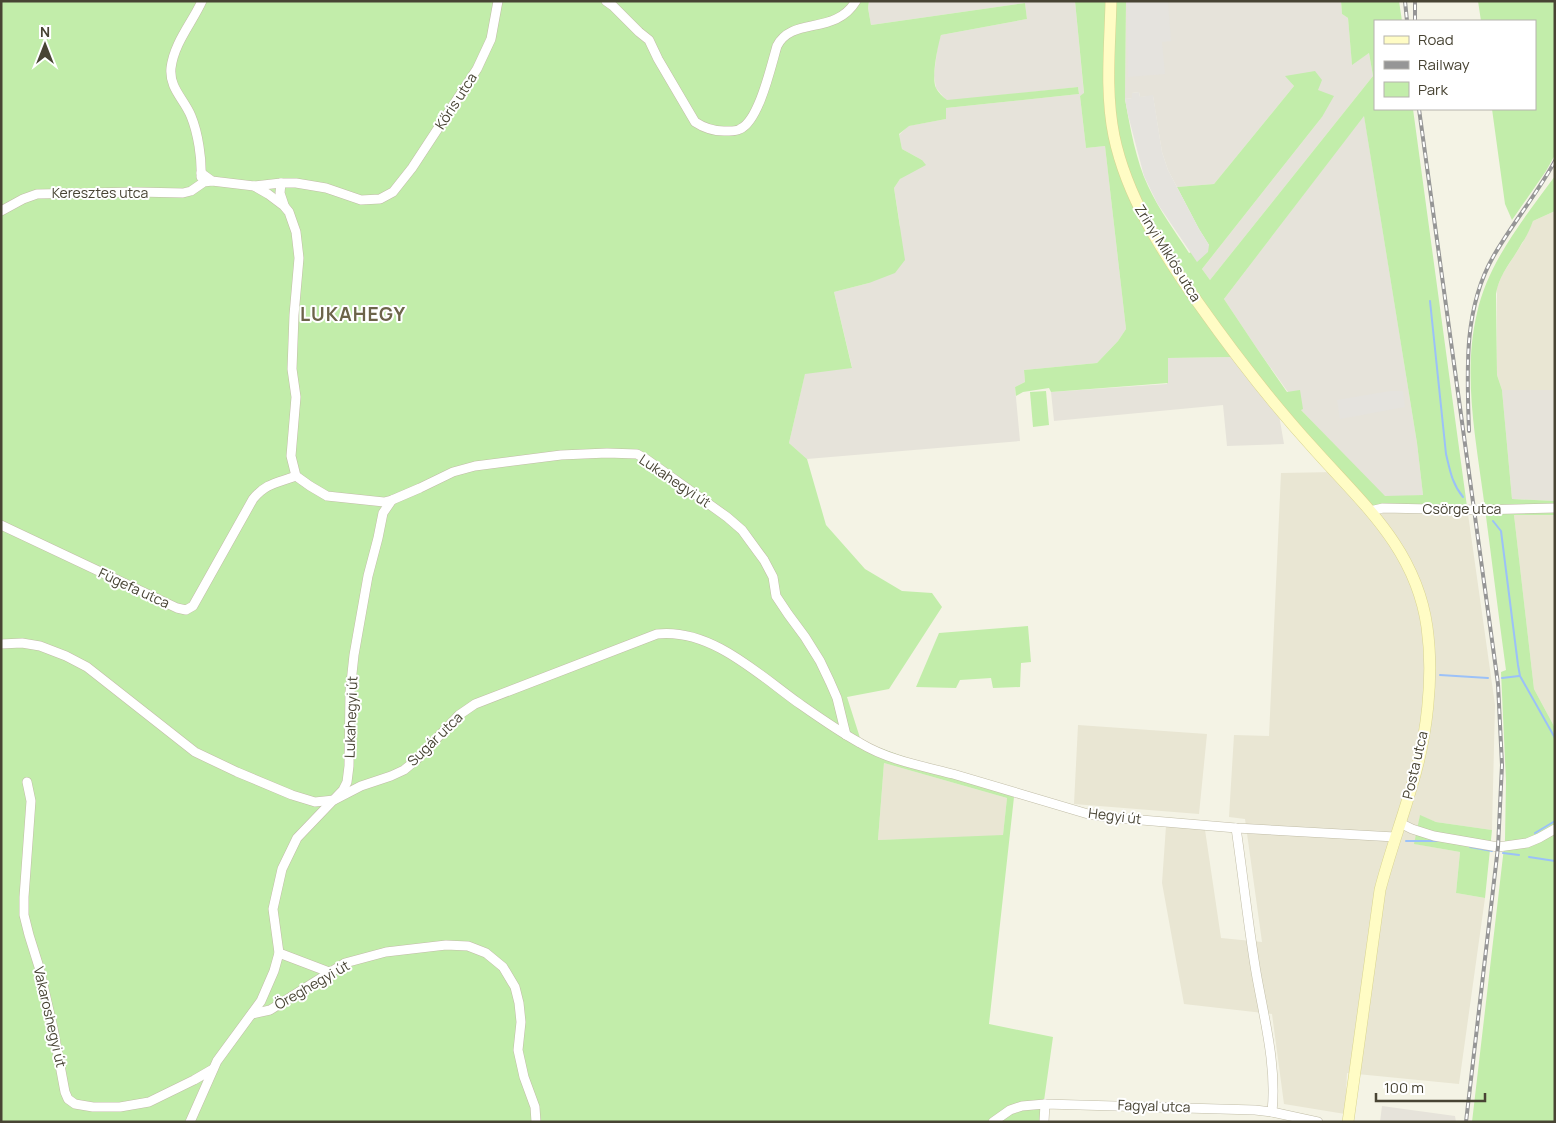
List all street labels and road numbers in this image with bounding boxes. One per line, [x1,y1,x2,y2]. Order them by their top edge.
street label: Kőris utca [430,69,481,133]
street label: Keresztes utca [52,183,148,202]
street label: Zrínyi Miklós utca [1131,201,1206,305]
street label: Lukahegyi út [636,450,715,512]
street label: Csörge utca [1423,499,1501,518]
street label: Fügefa utca [96,563,173,612]
street label: Lukahegyi út [340,675,361,758]
street label: Sugár utca [403,707,466,770]
street label: Posta utca [1397,729,1432,801]
street label: Hegyi út [1087,803,1143,828]
street label: Öreghegyi út [271,955,353,1014]
street label: Vakaroshegyi út [30,965,71,1070]
street label: Fagyal utca [1117,1095,1191,1116]

